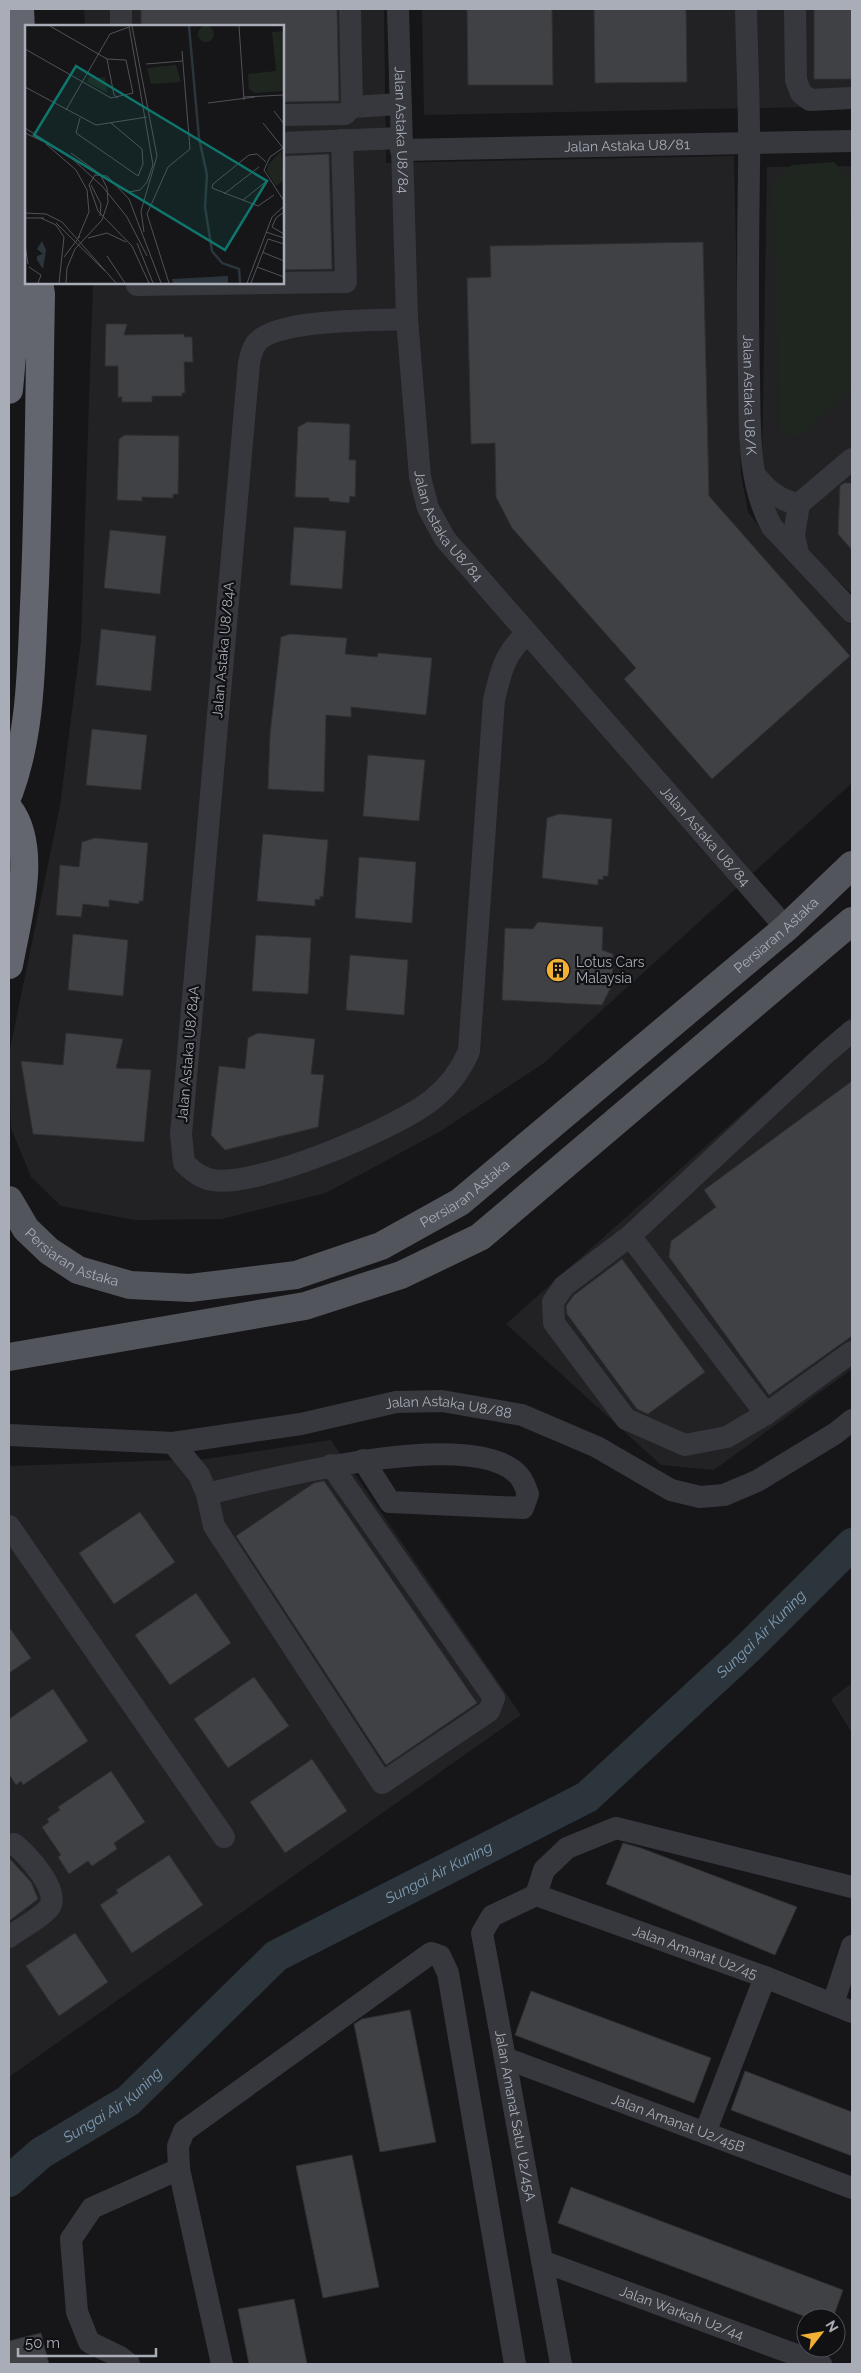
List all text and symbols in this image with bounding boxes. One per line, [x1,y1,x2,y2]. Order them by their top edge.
inset map [25,25,284,284]
street label: Jalan Astaka U8/84 [392,66,411,194]
street label: Jalan Astaka U8/81 [564,136,690,155]
street label: Jalan Astaka U8/K [740,335,760,456]
street label: Jalan Astaka U8/84 [412,470,487,585]
street label: Jalan Astaka U8/84A [209,581,237,719]
street label: Jalan Astaka U8/84 [657,783,754,889]
street label: Persiaran Astaka [731,894,821,976]
place label: Lotus Cars Malaysia [576,954,645,986]
building icon: Lotus Cars Malaysia [545,957,571,983]
street label: Jalan Astaka U8/84A [174,985,202,1123]
street label: Persiaran Astaka [417,1156,513,1231]
street label: Persiaran Astaka [22,1225,121,1289]
street label: Jalan Astaka U8/88 [383,1393,513,1421]
water label: Sungai Air Kuning [712,1586,810,1682]
water label: Sungai Air Kuning [381,1838,496,1908]
street label: Jalan Amanat U2/45 [631,1922,760,1982]
street label: Jalan Amanat Satu U2/45A [492,2029,539,2203]
water label: Sungai Air Kuning [59,2064,166,2147]
street label: Jalan Amanat U2/45B [610,2091,747,2155]
street label: Jalan Warkah U2/44 [618,2282,746,2343]
north arrow [796,2308,846,2358]
text: N [823,2318,842,2335]
scale bar [18,2326,155,2358]
text: 50 m [25,2334,60,2352]

